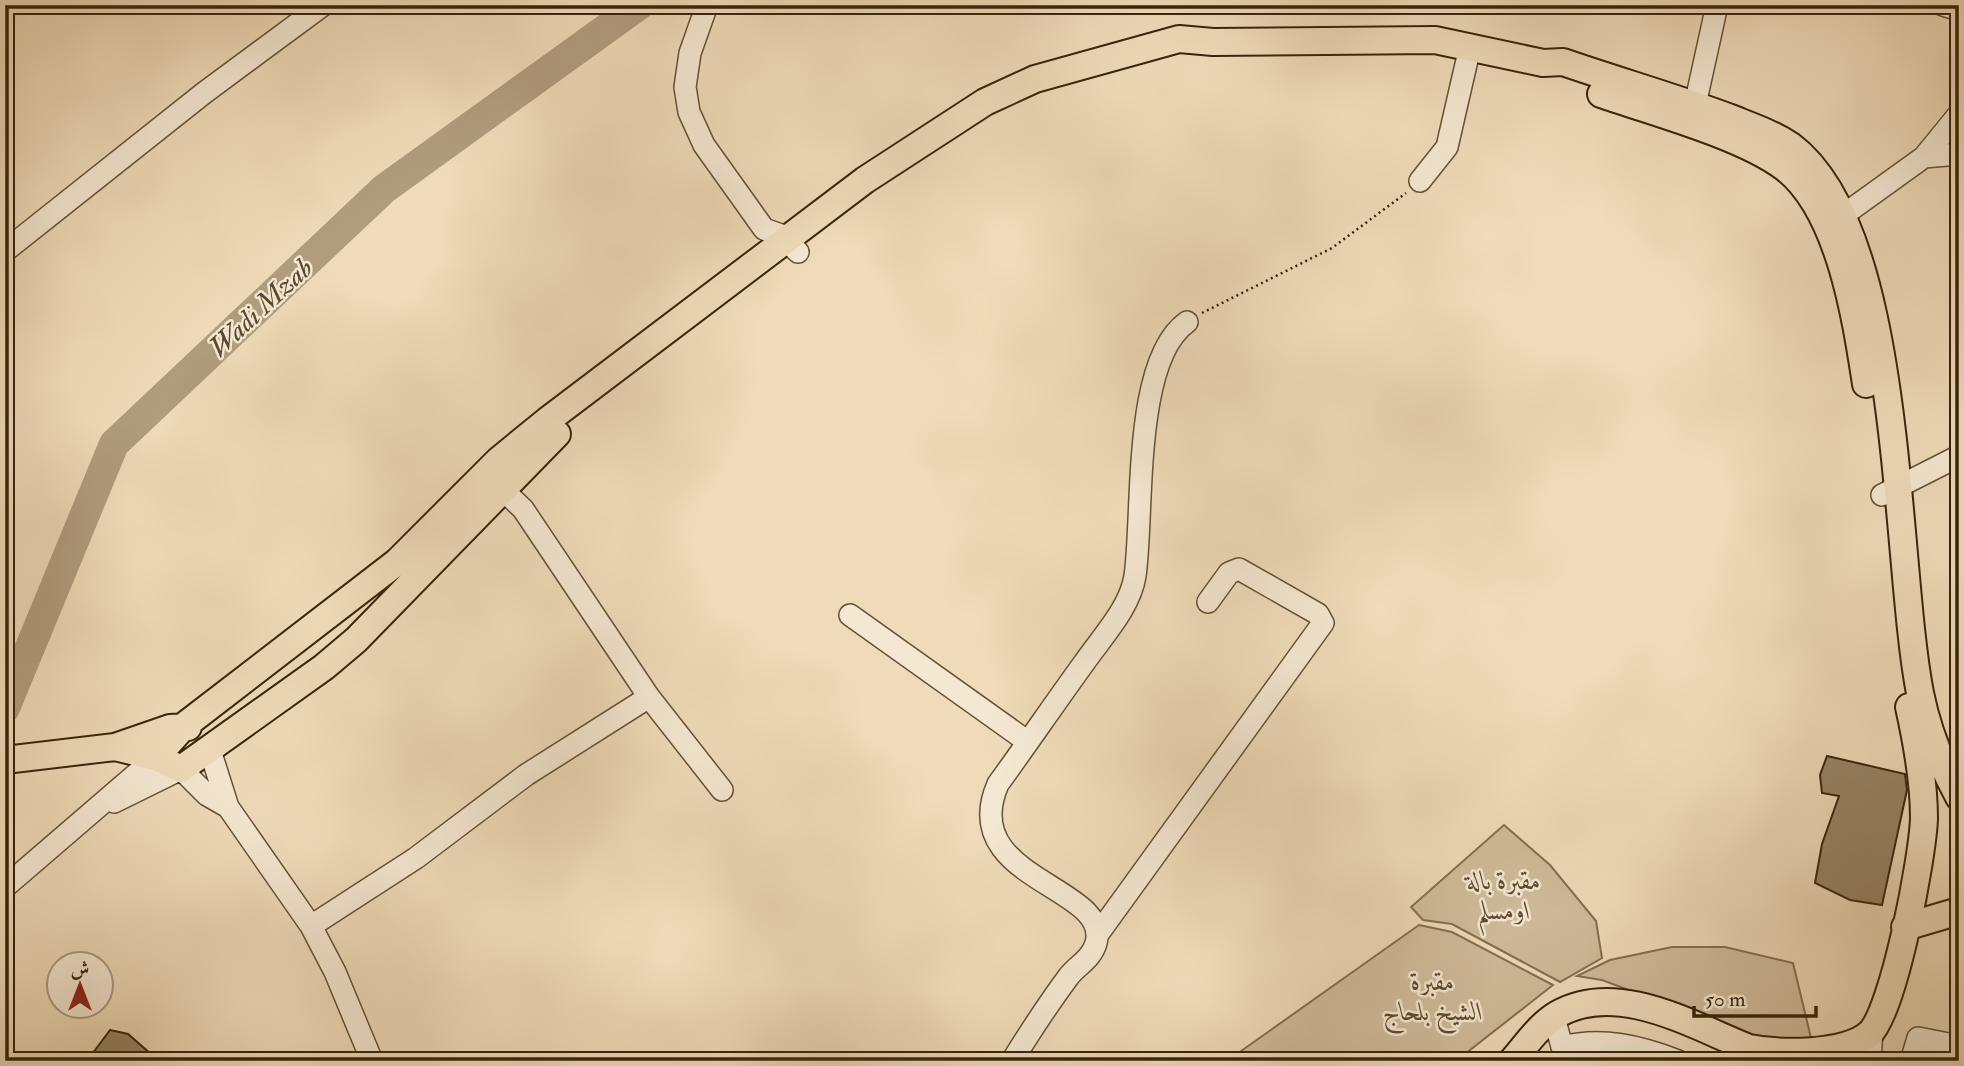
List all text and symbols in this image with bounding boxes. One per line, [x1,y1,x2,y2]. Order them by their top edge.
water label: Wadi Mzab [201,251,321,365]
park label: مقبرة بالة اومسلم [1464,865,1541,936]
north arrow [46,950,116,1020]
text: ش [71,957,89,981]
park label: مقبرة الشيخ بلحاج [1383,966,1483,1035]
scale bar [1694,975,1817,1019]
text: 50 m [1705,986,1746,1013]

